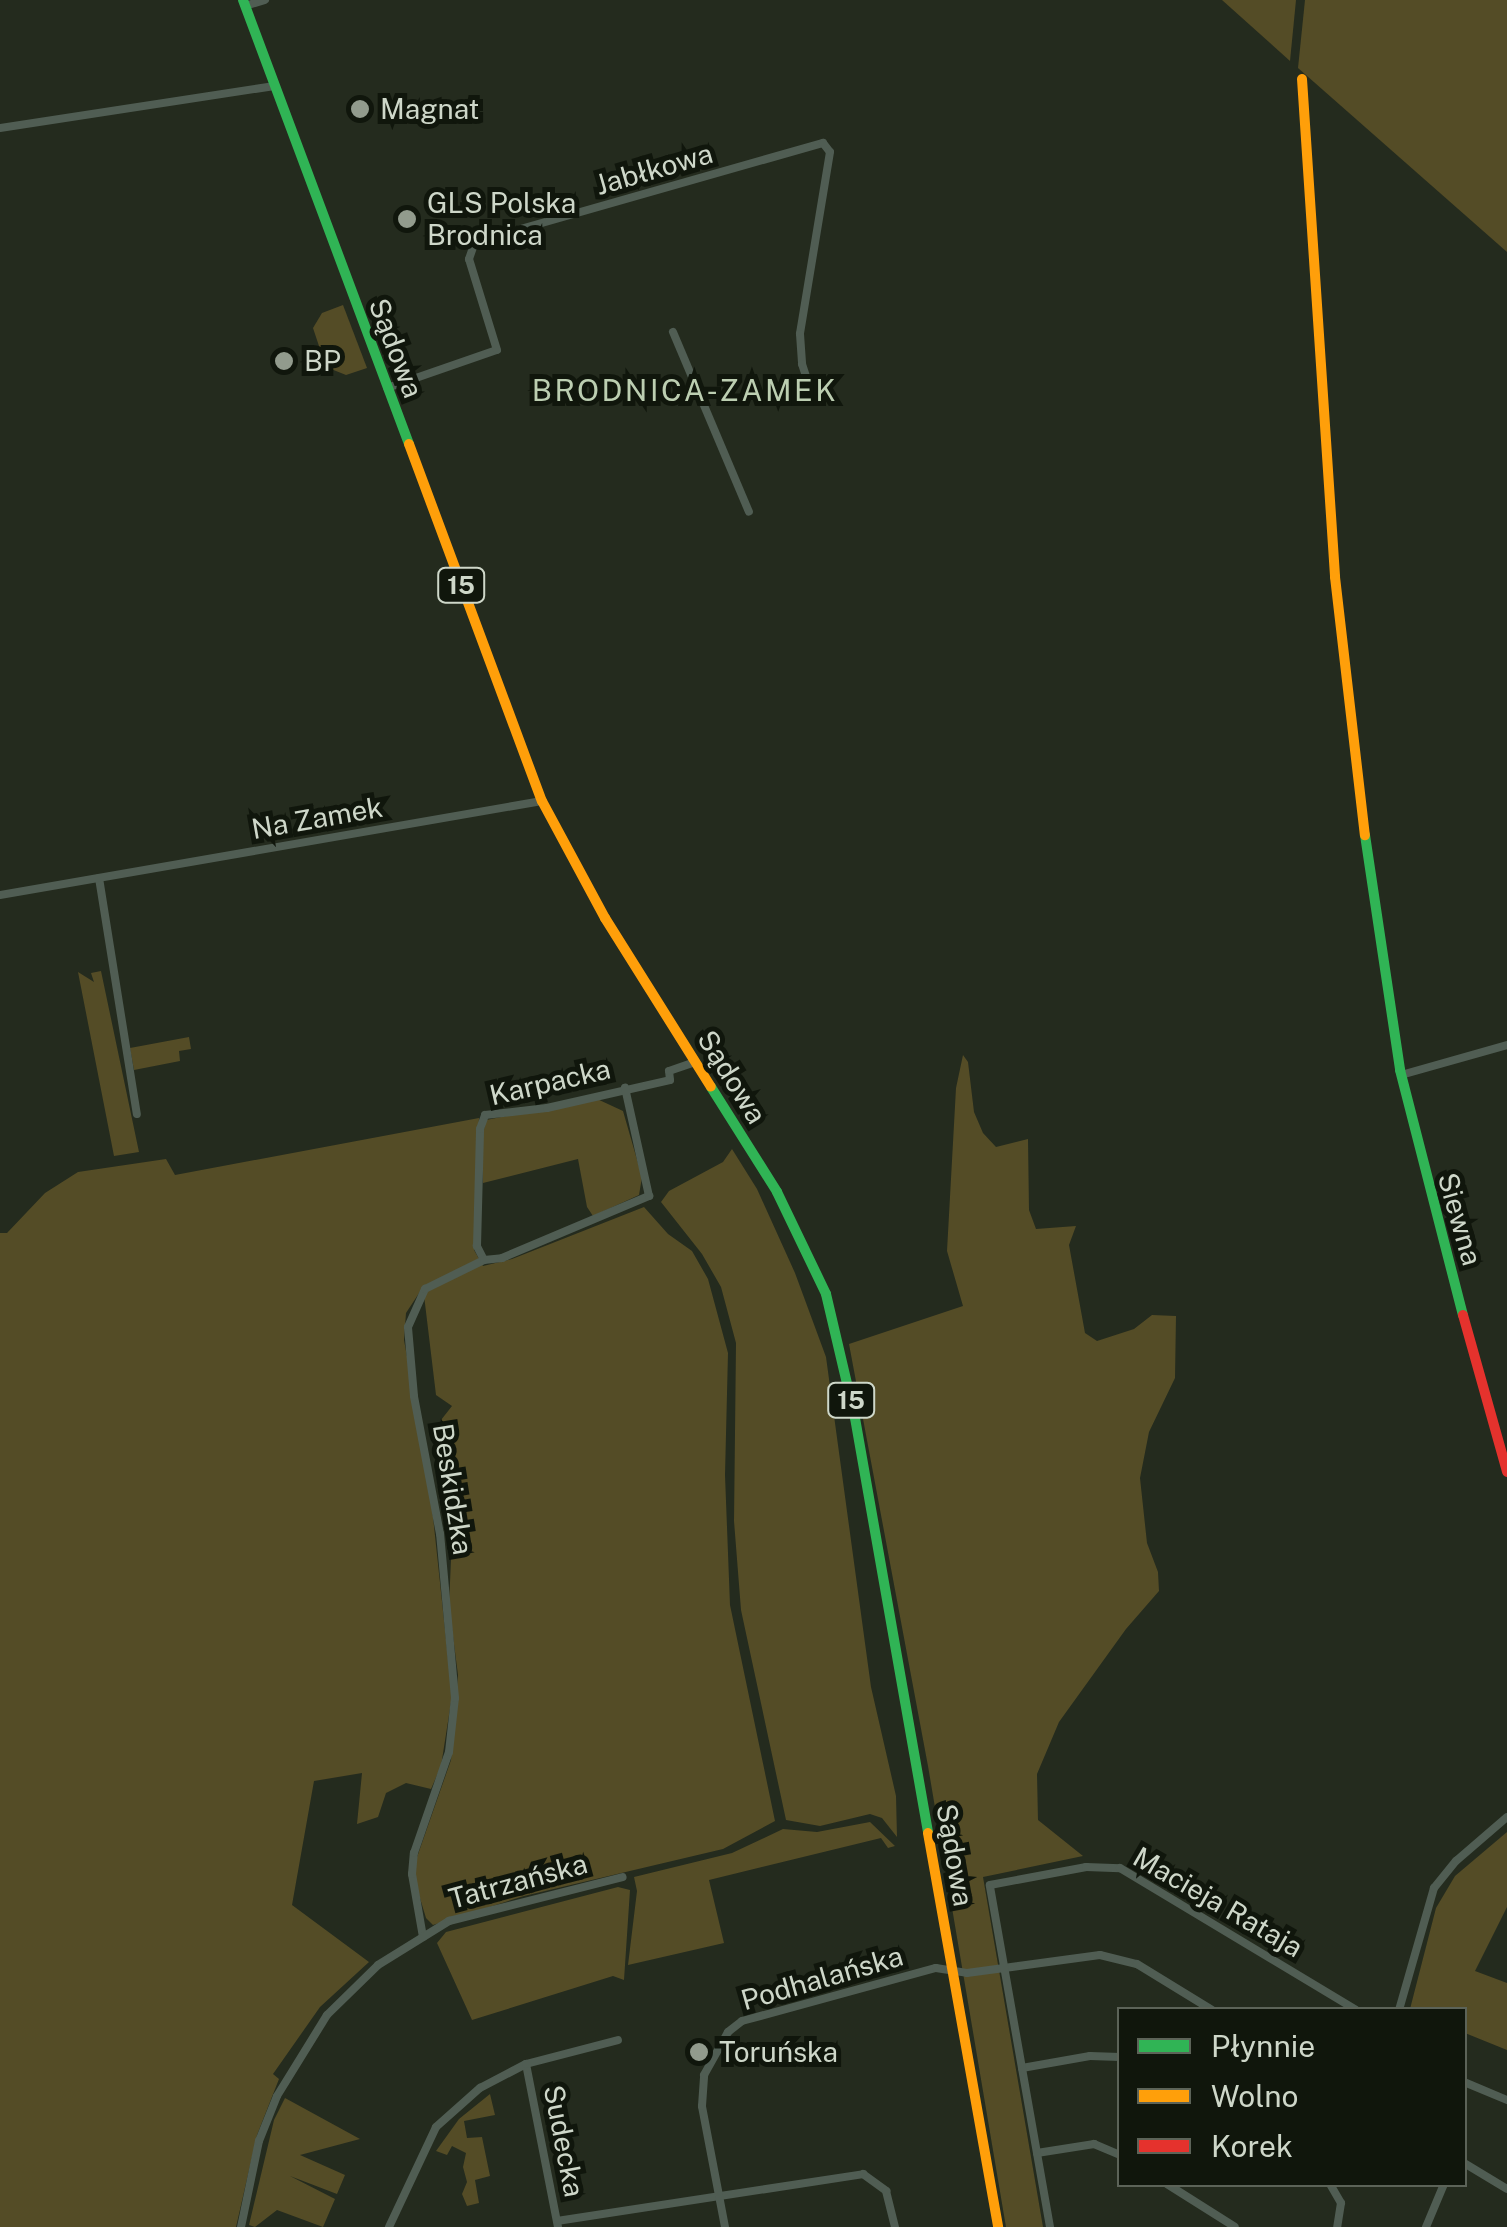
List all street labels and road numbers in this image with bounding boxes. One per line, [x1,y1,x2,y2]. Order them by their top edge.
street label: Jabłkowa [591,136,717,202]
street label: Sądowa [362,294,430,402]
road number: 15 [436,565,486,605]
street label: Na Zamek [249,790,385,846]
street label: Sądowa [690,1024,774,1130]
street label: Karpacka [486,1052,614,1112]
street label: Siewna [1431,1169,1489,1269]
road number: 15 [826,1380,876,1420]
street label: Beskidzka [426,1421,480,1557]
street label: Sądowa [929,1801,981,1909]
street label: Macieja Rataja [1127,1840,1309,1964]
street label: Tatrzańska [445,1846,591,1916]
street label: Podhalańska [737,1939,907,2017]
street label: Sudecka [537,2082,591,2200]

